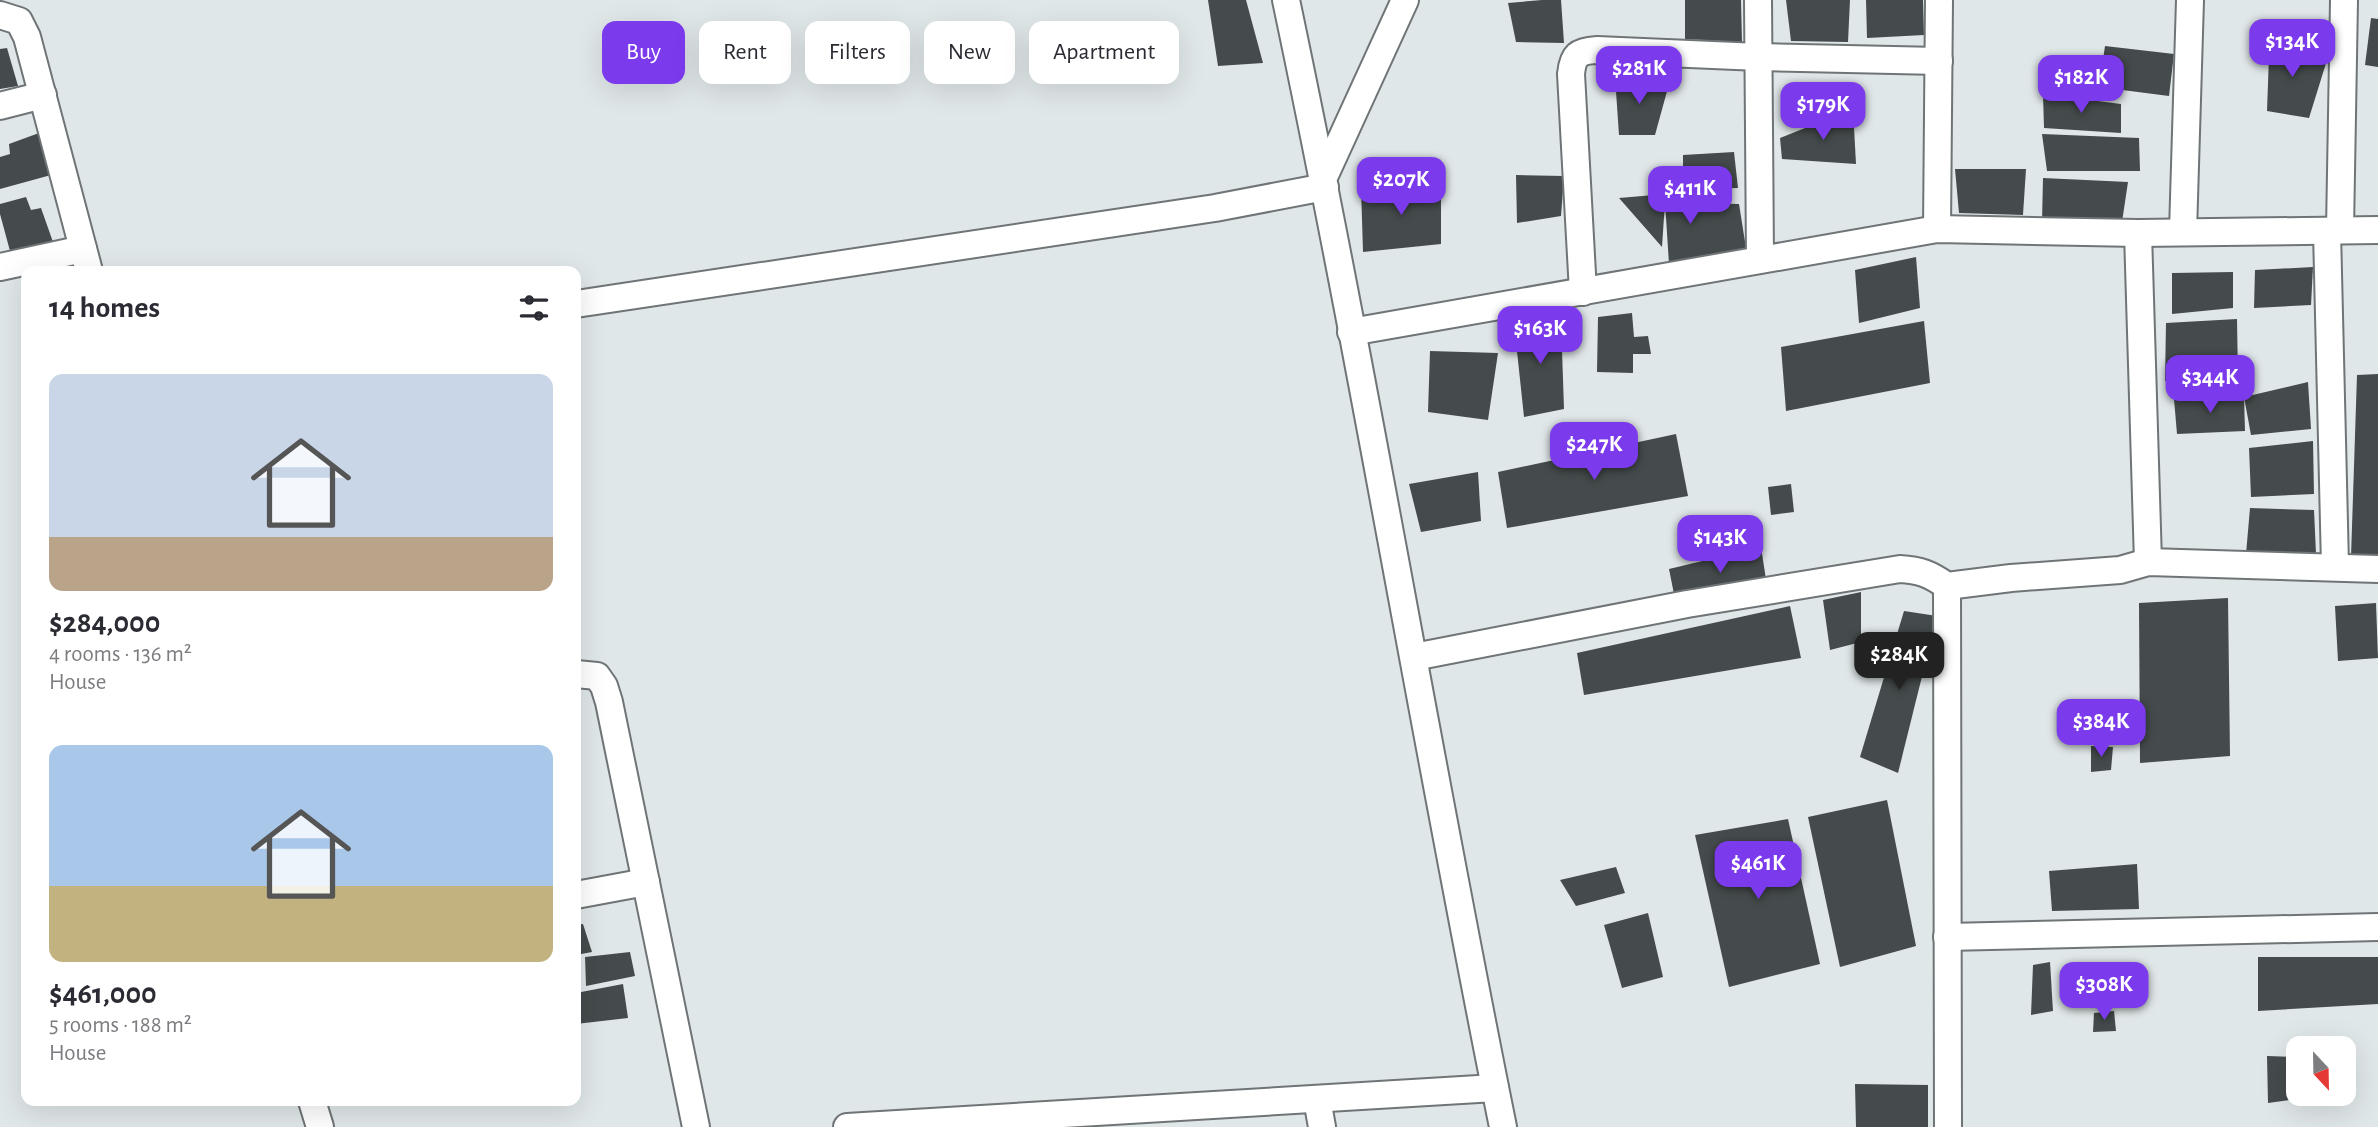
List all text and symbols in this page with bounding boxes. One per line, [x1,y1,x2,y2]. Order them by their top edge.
pin: $134K [2243,20,2341,79]
chip: Buy [602,21,685,84]
chip: Rent [699,21,791,84]
chip: Filters [805,21,910,84]
chip: New [924,21,1015,84]
chip: Apartment [1029,21,1179,84]
text: $134K [2265,30,2319,53]
pin: $281K [1590,46,1688,106]
pin: $182K [2032,55,2130,115]
text: $281K [1612,57,1666,80]
text: $182K [2054,66,2108,89]
pin: $179K [1774,82,1872,142]
text: $179K [1796,93,1850,116]
pin: $207K [1352,158,1450,217]
pin: $411K [1641,166,1739,226]
text: $207K [1373,168,1429,191]
text: $411K [1664,177,1716,200]
icon: filters [515,289,553,327]
text: 14 homes [49,293,160,323]
pin: $163K [1491,306,1589,366]
text: $163K [1513,317,1567,340]
pin: $344K [2161,356,2259,415]
text: $344K [2182,366,2238,389]
icon: home [238,420,364,546]
pin: $247K [1545,422,1643,482]
text: $247K [1566,433,1622,456]
pin: $143K [1671,516,1769,575]
text: $143K [1693,526,1747,549]
text: $284,000 [49,608,160,638]
pin: $284K [1850,632,1948,692]
text: 4 rooms · 136 m² [49,643,192,666]
text: $284K [1870,643,1928,666]
text: House [49,671,106,694]
pin: $384K [2052,700,2150,759]
text: $384K [2073,710,2129,733]
icon: home [238,791,364,917]
pin: $461K [1709,842,1807,901]
text: $461K [1731,852,1785,875]
pin: $308K [2055,962,2153,1022]
text: $308K [2075,973,2133,996]
text: $461,000 [49,979,157,1009]
text: 5 rooms · 188 m² [49,1014,192,1037]
north arrow [2286,1036,2356,1106]
map controls [2286,1036,2356,1106]
text: House [49,1042,106,1065]

